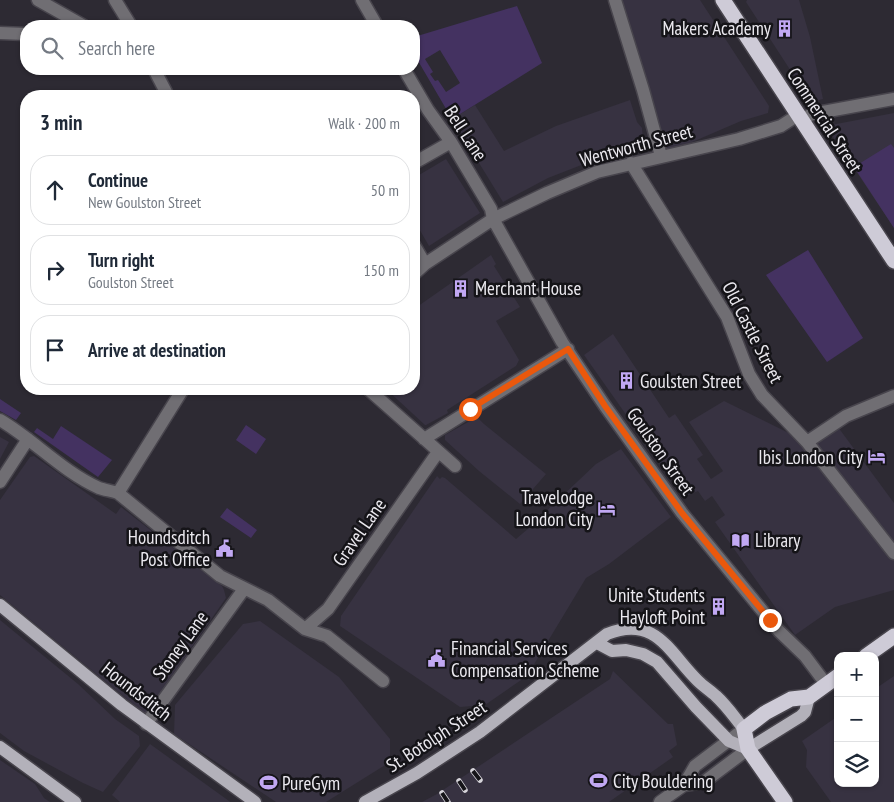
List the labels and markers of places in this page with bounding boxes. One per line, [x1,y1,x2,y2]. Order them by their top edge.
place label: Makers Academy [662,16,772,40]
building icon: Makers Academy [775,18,795,38]
place label: Merchant House [475,276,582,300]
building icon: Merchant House [451,278,471,298]
place label: Goulsten Street [640,369,742,393]
building icon: Goulsten Street [616,371,636,391]
place label: Ibis London City [758,445,864,469]
hotel icon: Ibis London City [867,447,887,467]
place label: Travelodge London City [516,485,594,531]
hotel icon: Travelodge London City [597,498,617,518]
place label: Houndsditch Post Office [128,525,210,571]
place label: Library [755,528,801,552]
library icon: Library [731,530,751,550]
public building icon: Houndsditch Post Office [214,538,234,558]
place label: Unite Students Hayloft Point [608,583,706,629]
building icon: Unite Students Hayloft Point [709,596,729,616]
place label: Financial Services Compensation Scheme [451,636,600,682]
public building icon: Financial Services Compensation Scheme [427,649,447,669]
place label: City Bouldering [613,769,713,793]
place label: PureGym [282,771,340,795]
sports icon: City Bouldering [589,771,609,791]
sports icon: PureGym [258,773,278,793]

